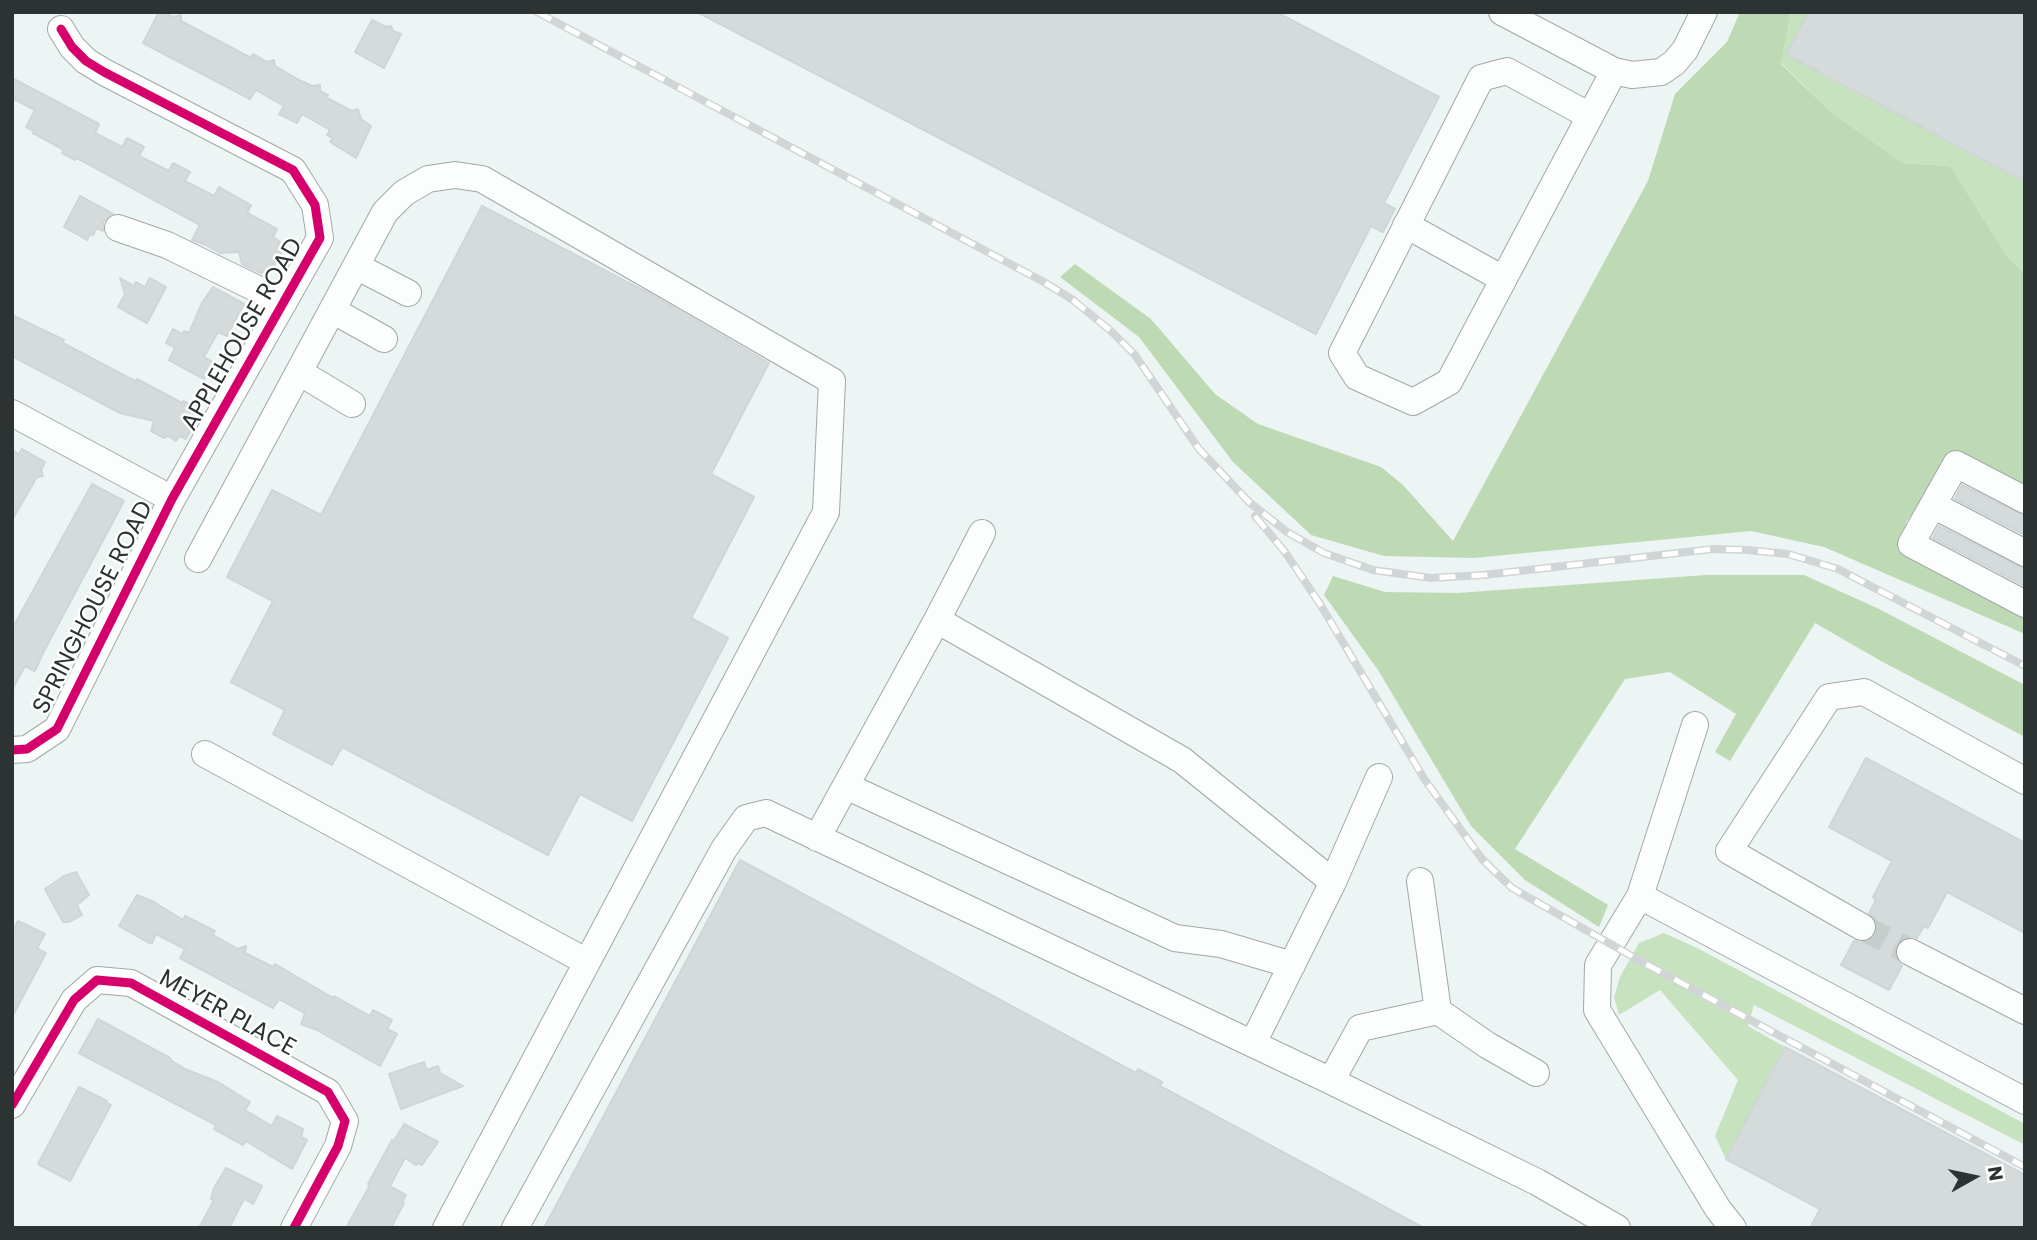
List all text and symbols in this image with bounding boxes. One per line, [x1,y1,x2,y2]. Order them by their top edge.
street label: APPLEHOUSE ROAD [176,234,310,436]
street label: SPRINGHOUSE ROAD [28,497,160,719]
street label: MEYER PLACE [154,965,300,1063]
north arrow [1939,1142,2009,1212]
text: N [1981,1164,2010,1183]

